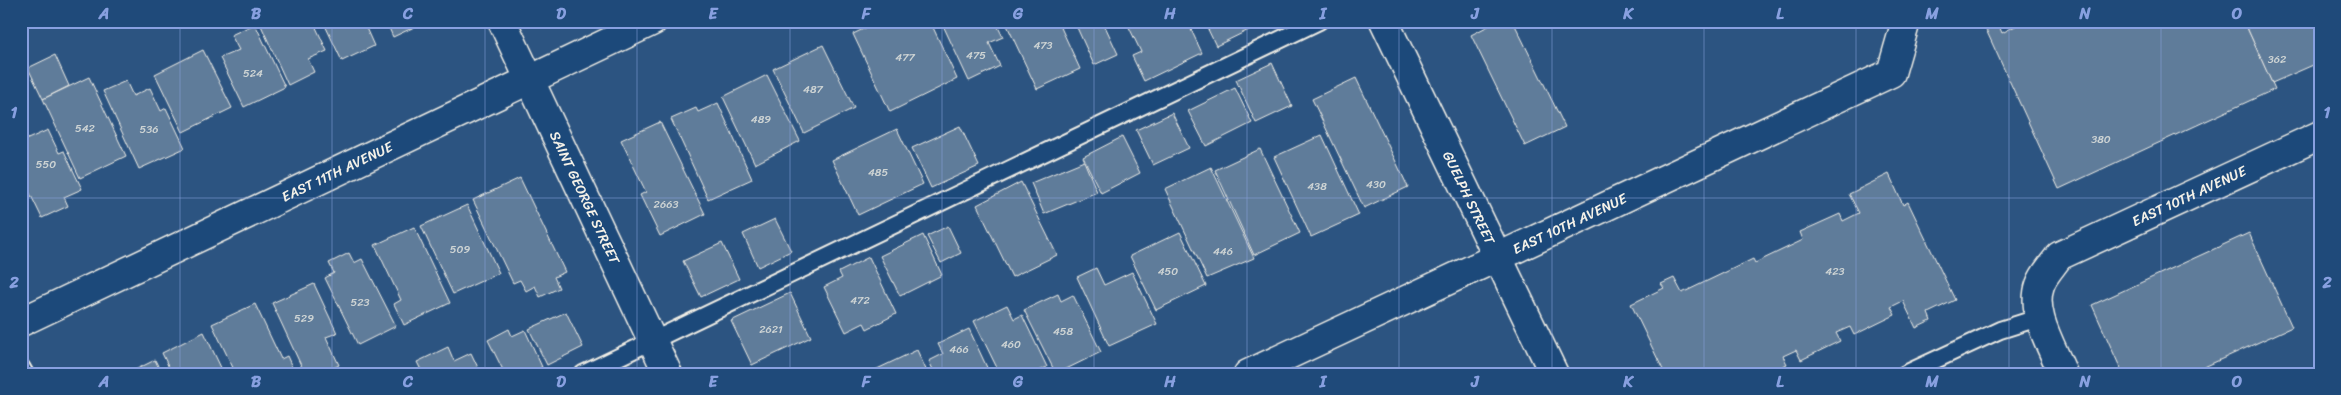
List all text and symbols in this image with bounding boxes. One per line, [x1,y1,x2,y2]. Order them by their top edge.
text: A [98,0,109,28]
text: B [251,0,262,28]
text: C [402,0,414,28]
text: D [556,0,566,28]
text: E [709,0,719,28]
text: F [861,0,872,28]
text: G [1012,0,1024,28]
text: H [1163,0,1176,28]
text: I [1319,0,1328,28]
text: J [1470,0,1480,28]
text: K [1622,0,1634,28]
text: L [1776,0,1784,28]
text: M [1924,0,1939,28]
text: N [2078,0,2091,28]
text: O [2231,0,2243,28]
house number: 473 [1033,36,1053,55]
house number: 475 [966,46,986,65]
house number: 477 [895,48,915,67]
house number: 362 [2268,50,2287,69]
house number: 524 [243,64,263,83]
house number: 487 [803,80,824,99]
text: 1 [11,98,18,127]
text: 1 [2324,98,2331,127]
house number: 489 [751,110,771,129]
house number: 542 [75,119,96,138]
house number: 536 [139,120,159,139]
street label: SAINT GEORGE STREET [543,127,628,269]
house number: 380 [2091,130,2111,149]
street label: EAST 11TH AVENUE [277,134,398,209]
street label: GUELPH STREET [1436,147,1503,250]
house number: 550 [36,155,56,174]
street label: EAST 10TH AVENUE [2127,158,2252,233]
house number: 485 [868,163,888,182]
house number: 430 [1366,175,1386,194]
house number: 438 [1307,177,1327,196]
street label: EAST 10TH AVENUE [1508,185,1632,261]
house number: 2663 [654,195,678,214]
house number: 509 [450,240,470,259]
house number: 446 [1213,242,1233,261]
house number: 450 [1158,262,1178,281]
house number: 423 [1825,262,1845,281]
text: 2 [8,268,19,297]
text: 2 [2321,268,2332,297]
house number: 472 [850,291,870,310]
house number: 523 [350,293,370,312]
house number: 529 [294,309,314,328]
house number: 2621 [759,320,783,339]
house number: 458 [1053,322,1073,341]
house number: 460 [1001,335,1021,354]
house number: 466 [949,340,969,359]
text: A [98,367,109,395]
text: B [251,367,262,395]
text: C [402,367,414,395]
text: D [556,367,566,395]
text: E [709,367,719,395]
text: F [861,367,872,395]
text: G [1012,367,1024,395]
text: H [1163,367,1176,395]
text: I [1319,367,1328,395]
text: J [1470,367,1480,395]
text: K [1622,367,1634,395]
text: L [1776,367,1784,395]
text: M [1924,367,1939,395]
text: N [2078,367,2091,395]
text: O [2231,367,2243,395]

